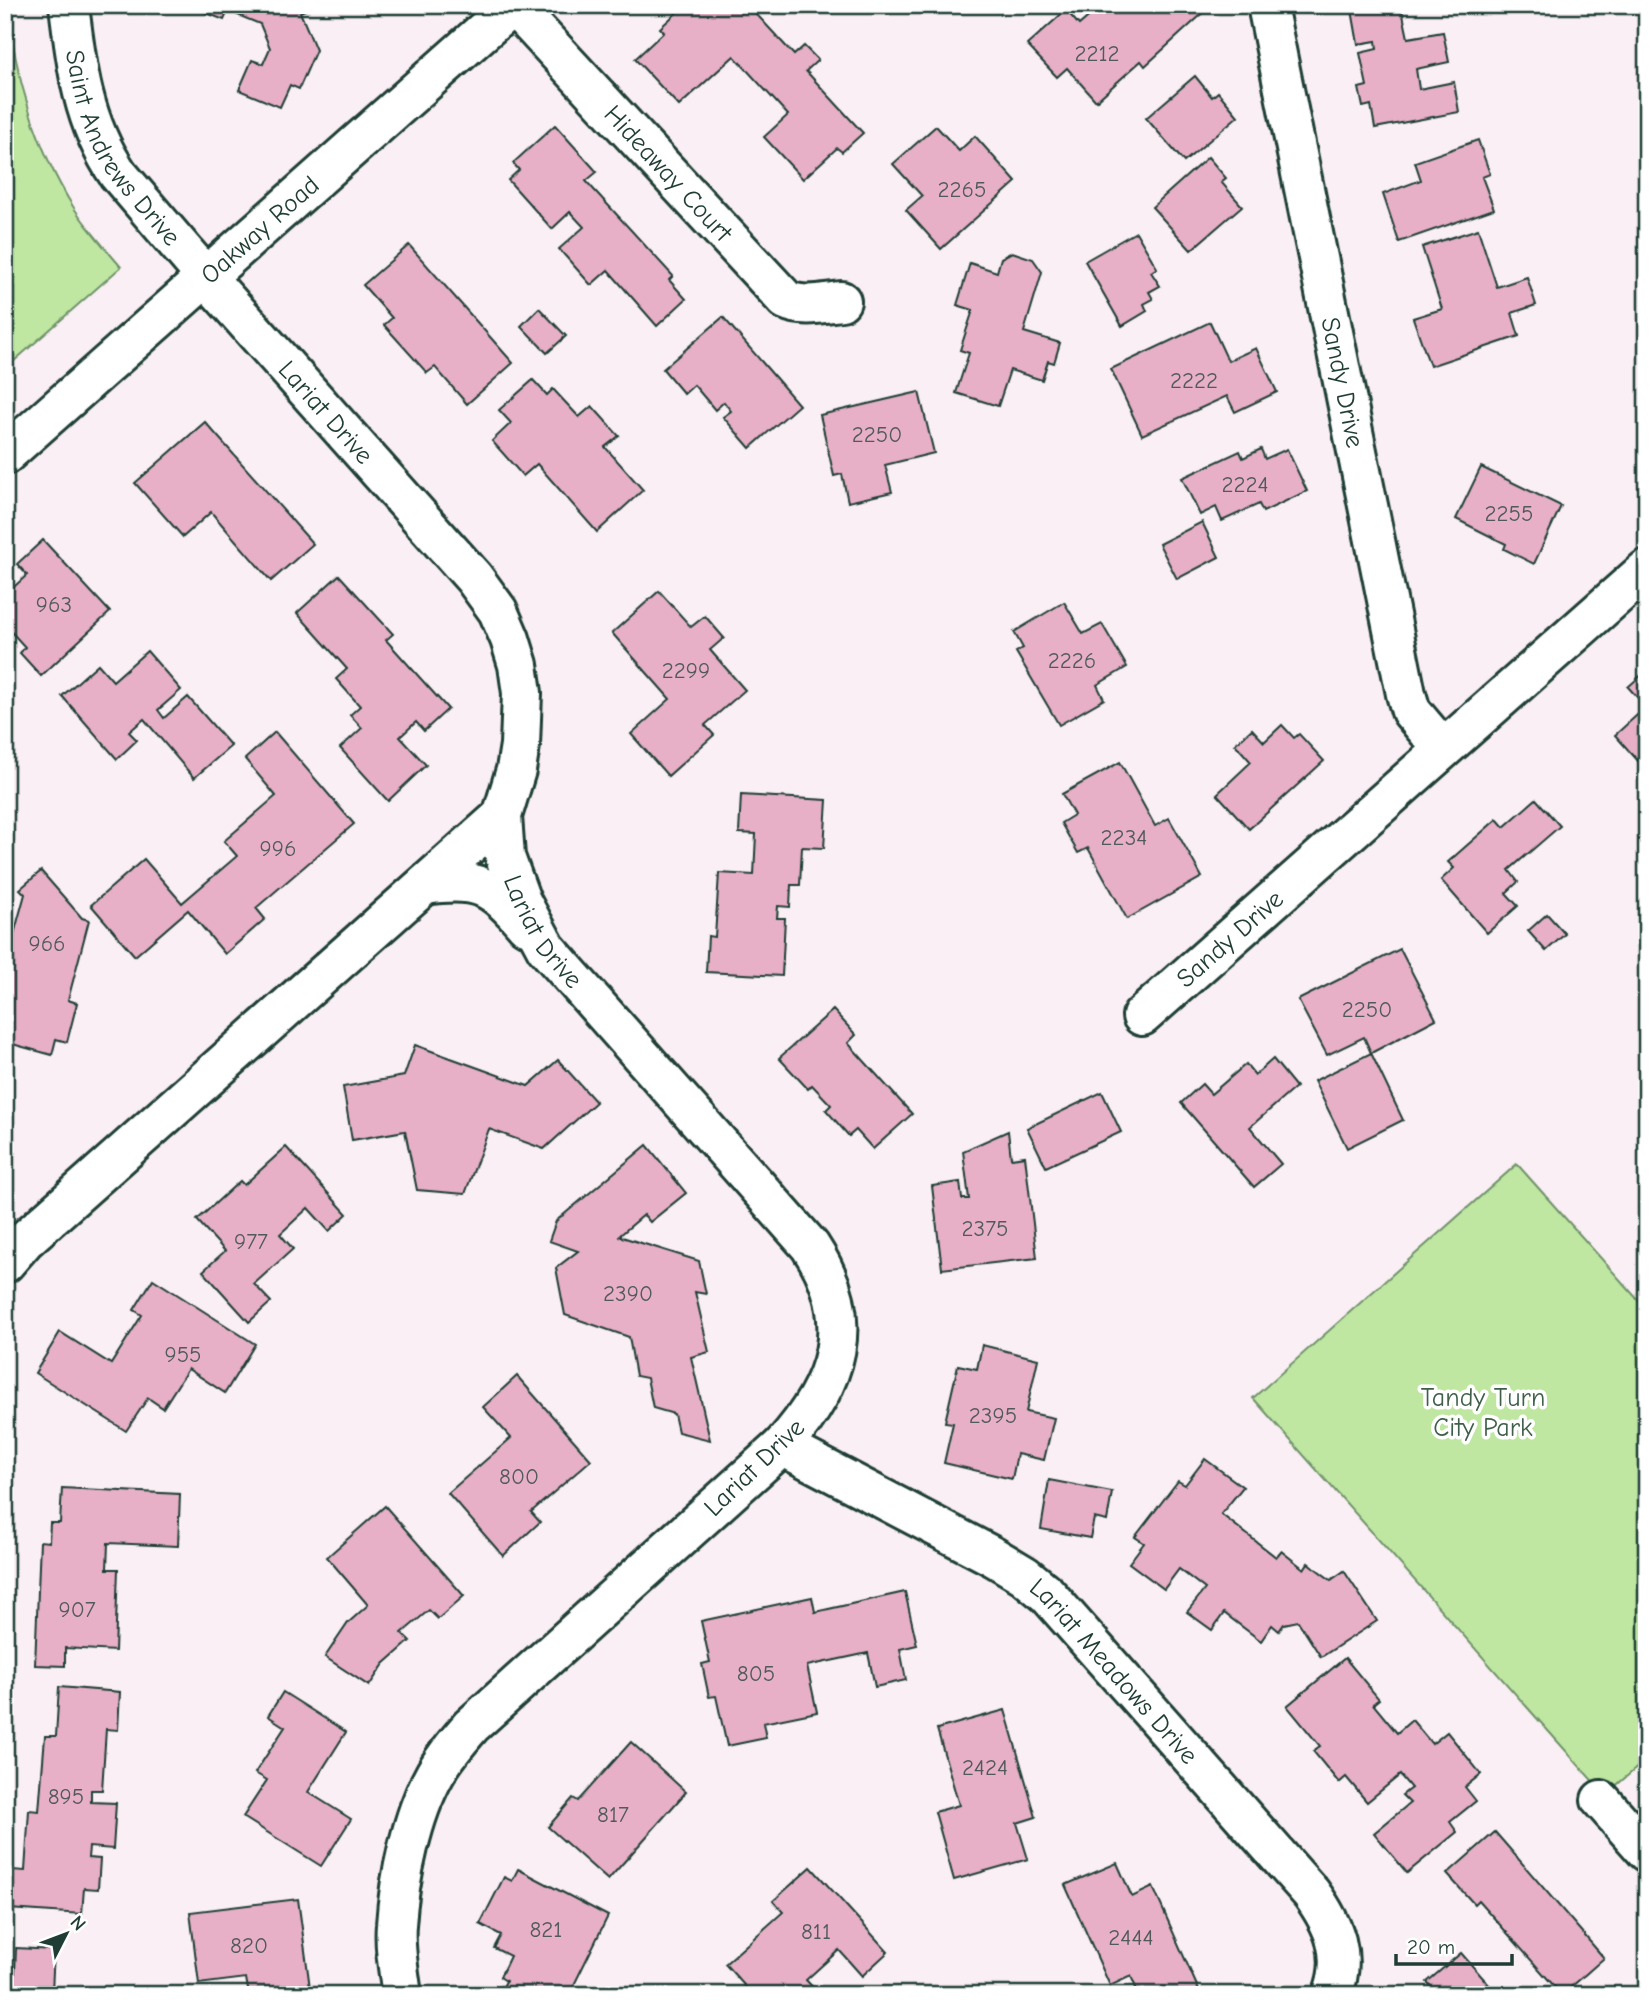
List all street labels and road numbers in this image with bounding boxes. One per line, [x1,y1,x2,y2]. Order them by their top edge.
street label: Saint Andrews Drive [59,48,186,252]
street label: Hideaway Court [598,99,739,249]
street label: Oakway Road [195,170,325,291]
street label: Sandy Drive [1314,315,1370,450]
street label: Lariat Drive [272,355,379,470]
street label: Lariat Drive [497,871,588,995]
street label: Sandy Drive [1171,884,1290,994]
street label: Lariat Drive [698,1413,811,1523]
street label: Lariat Meadows Drive [1023,1572,1204,1770]

